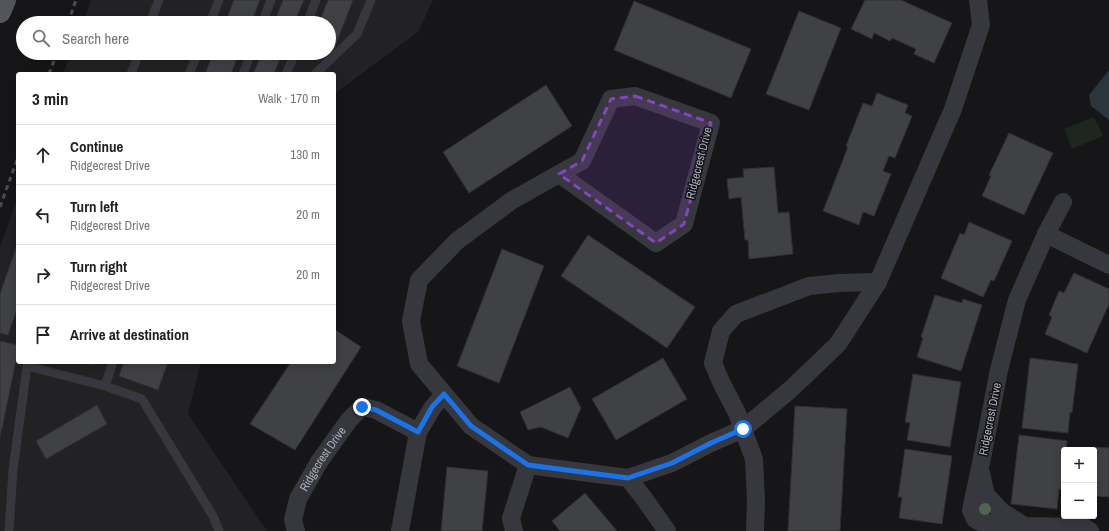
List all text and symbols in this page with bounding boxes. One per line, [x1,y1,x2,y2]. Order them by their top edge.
search box [16,16,336,60]
icon: search [30,27,52,49]
text: Search here [62,28,129,49]
text: 3 min [32,87,68,110]
text: Walk · 170 m [258,90,320,107]
street label: Ridgecrest Drive [682,125,716,201]
text: Continue [70,136,123,157]
icon: ahead [32,144,54,166]
text: 130 m [290,146,320,163]
text: Ridgecrest Drive [70,157,150,174]
text: Turn left [70,196,118,217]
icon: left [32,204,54,226]
text: 20 m [296,206,320,223]
text: Ridgecrest Drive [70,217,150,234]
text: Turn right [70,256,127,277]
icon: right [32,264,54,286]
text: 20 m [296,266,320,283]
text: Ridgecrest Drive [70,277,150,294]
icon: arrive [32,324,54,346]
text: Arrive at destination [70,324,189,345]
street label: Ridgecrest Drive [975,381,1005,457]
route end [353,398,371,416]
route start [734,420,752,438]
street label: Ridgecrest Drive [296,424,350,494]
map controls [1061,447,1097,519]
button: + [1061,447,1097,483]
button: − [1061,483,1097,519]

